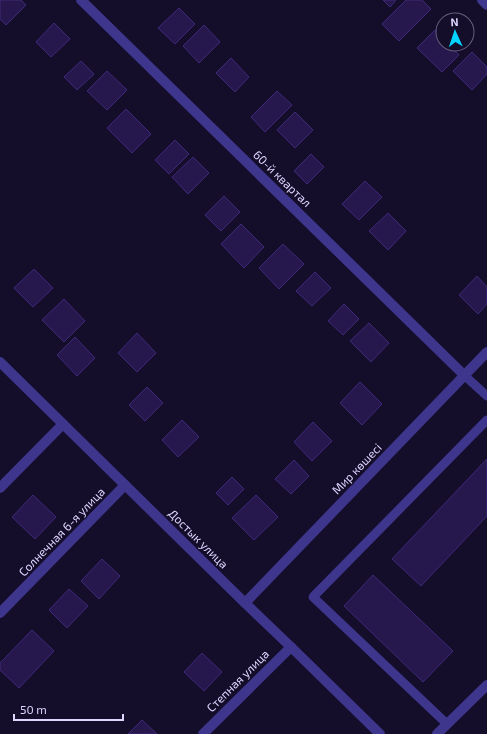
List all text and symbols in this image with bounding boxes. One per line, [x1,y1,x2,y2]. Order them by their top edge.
north arrow [435,12,475,52]
text: N [450,15,459,28]
street label: 60-й квартал [251,147,315,209]
street label: Мир көшесі [328,440,384,497]
street label: Солнечная 6-я улица [15,484,108,579]
street label: Достык улица [165,506,231,572]
street label: Степная улица [203,646,272,715]
scale bar [14,696,123,722]
text: 50 m [20,702,47,716]

